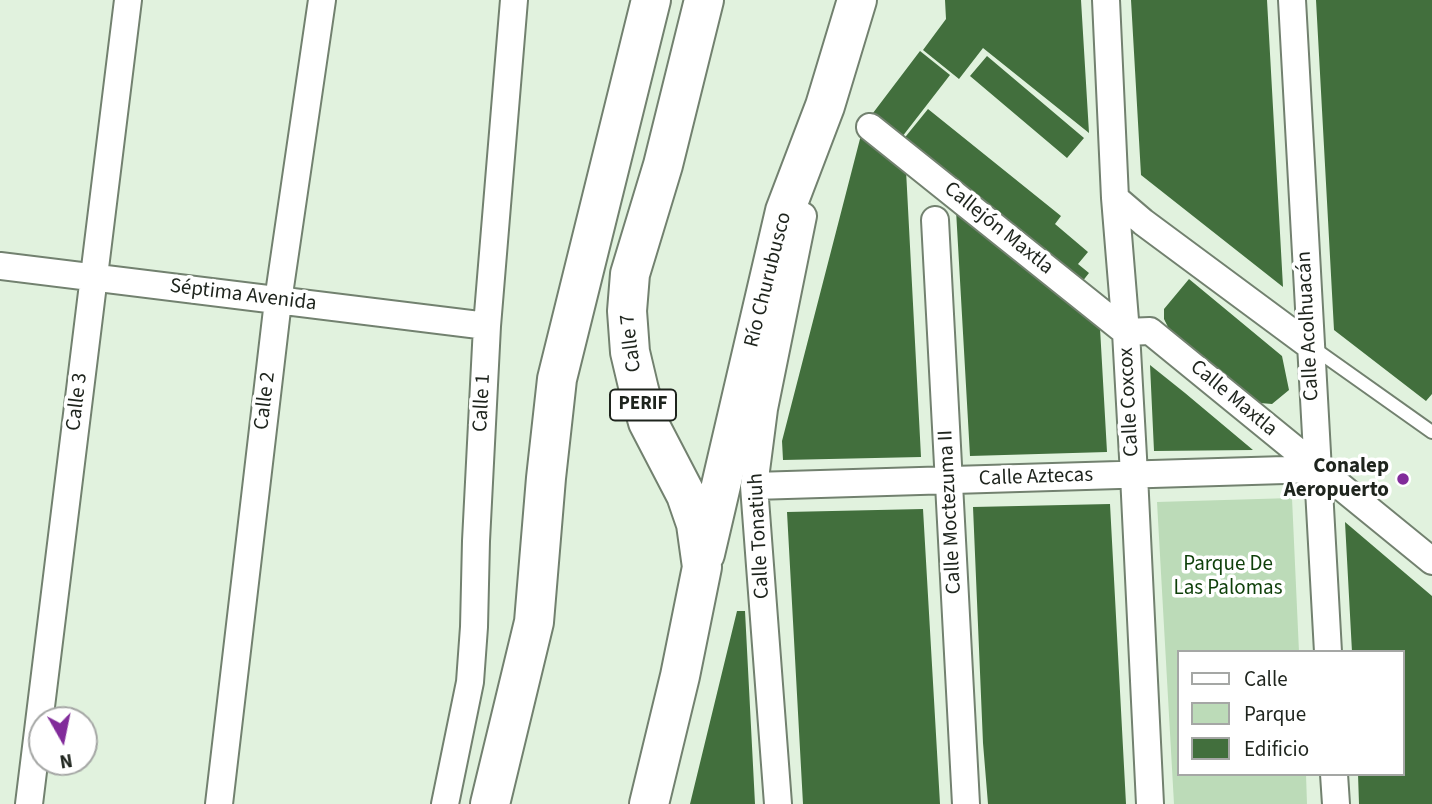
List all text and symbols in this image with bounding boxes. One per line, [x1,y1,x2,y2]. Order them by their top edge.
street label: Callejón Maxtla [938,177,1058,281]
street label: Río Churubusco [740,210,798,350]
street label: Calle Acolhuacán [1292,250,1326,402]
street label: Séptima Avenida [168,274,318,318]
street label: Calle 7 [616,313,648,373]
street label: Calle Coxcox [1115,347,1145,457]
street label: Calle Maxtla [1184,355,1282,443]
street label: Calle 2 [250,371,282,431]
street label: Calle 3 [62,372,94,432]
street label: Calle 1 [469,373,497,433]
road number: PERIF [610,390,676,420]
street label: Calle Moctezuma II [934,429,968,595]
place label: Conalep Aeropuerto [1284,454,1389,504]
street label: Calle Aztecas [978,463,1094,493]
marker: Conalep Aeropuerto [1395,471,1411,487]
street label: Calle Tonatiuh [744,472,776,600]
park label: Parque De Las Palomas [1174,552,1282,602]
legend [1176,650,1404,776]
text: Calle [1244,664,1288,694]
text: Parque [1244,699,1306,729]
north arrow [28,706,98,776]
text: Edificio [1244,734,1309,764]
text: N [58,746,74,775]

